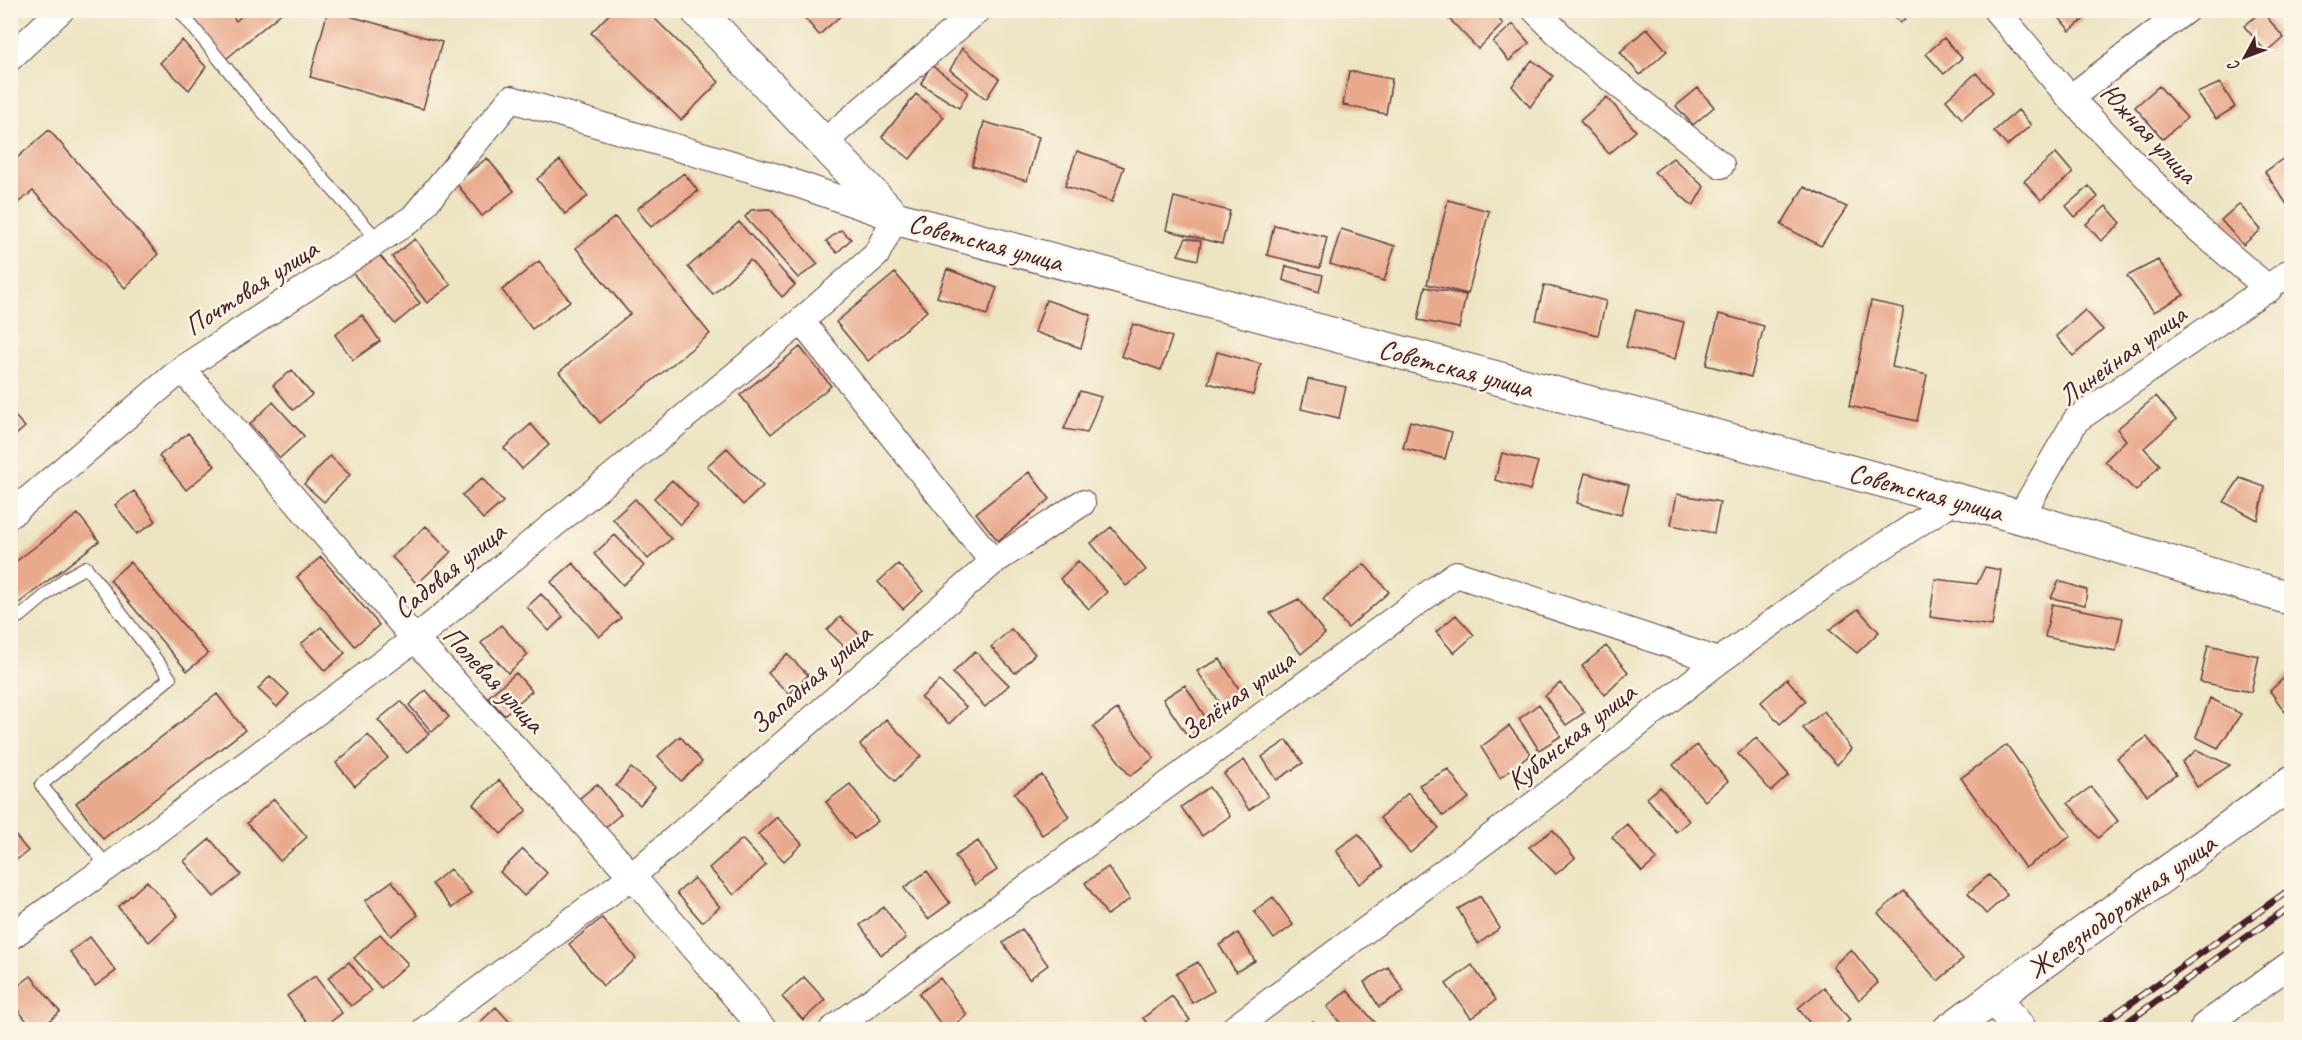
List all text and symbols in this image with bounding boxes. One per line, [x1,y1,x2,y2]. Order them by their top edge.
north arrow [2215,27,2275,87]
text: С [2223,55,2245,76]
street label: Южная улица [2093,76,2207,192]
street label: Советская улица [905,205,1069,280]
street label: Почтовая улица [178,230,326,343]
street label: Линейная улица [2051,296,2194,413]
street label: Советская улица [1375,331,1539,406]
street label: Советская улица [1845,455,2009,530]
street label: Садовая улица [386,513,514,626]
street label: Западная улица [742,615,880,742]
street label: Полевая улица [435,618,554,741]
street label: Зелёная улица [1173,641,1303,748]
street label: Кубанская улица [1499,674,1644,797]
street label: Железнодорожная улица [2020,825,2224,986]

